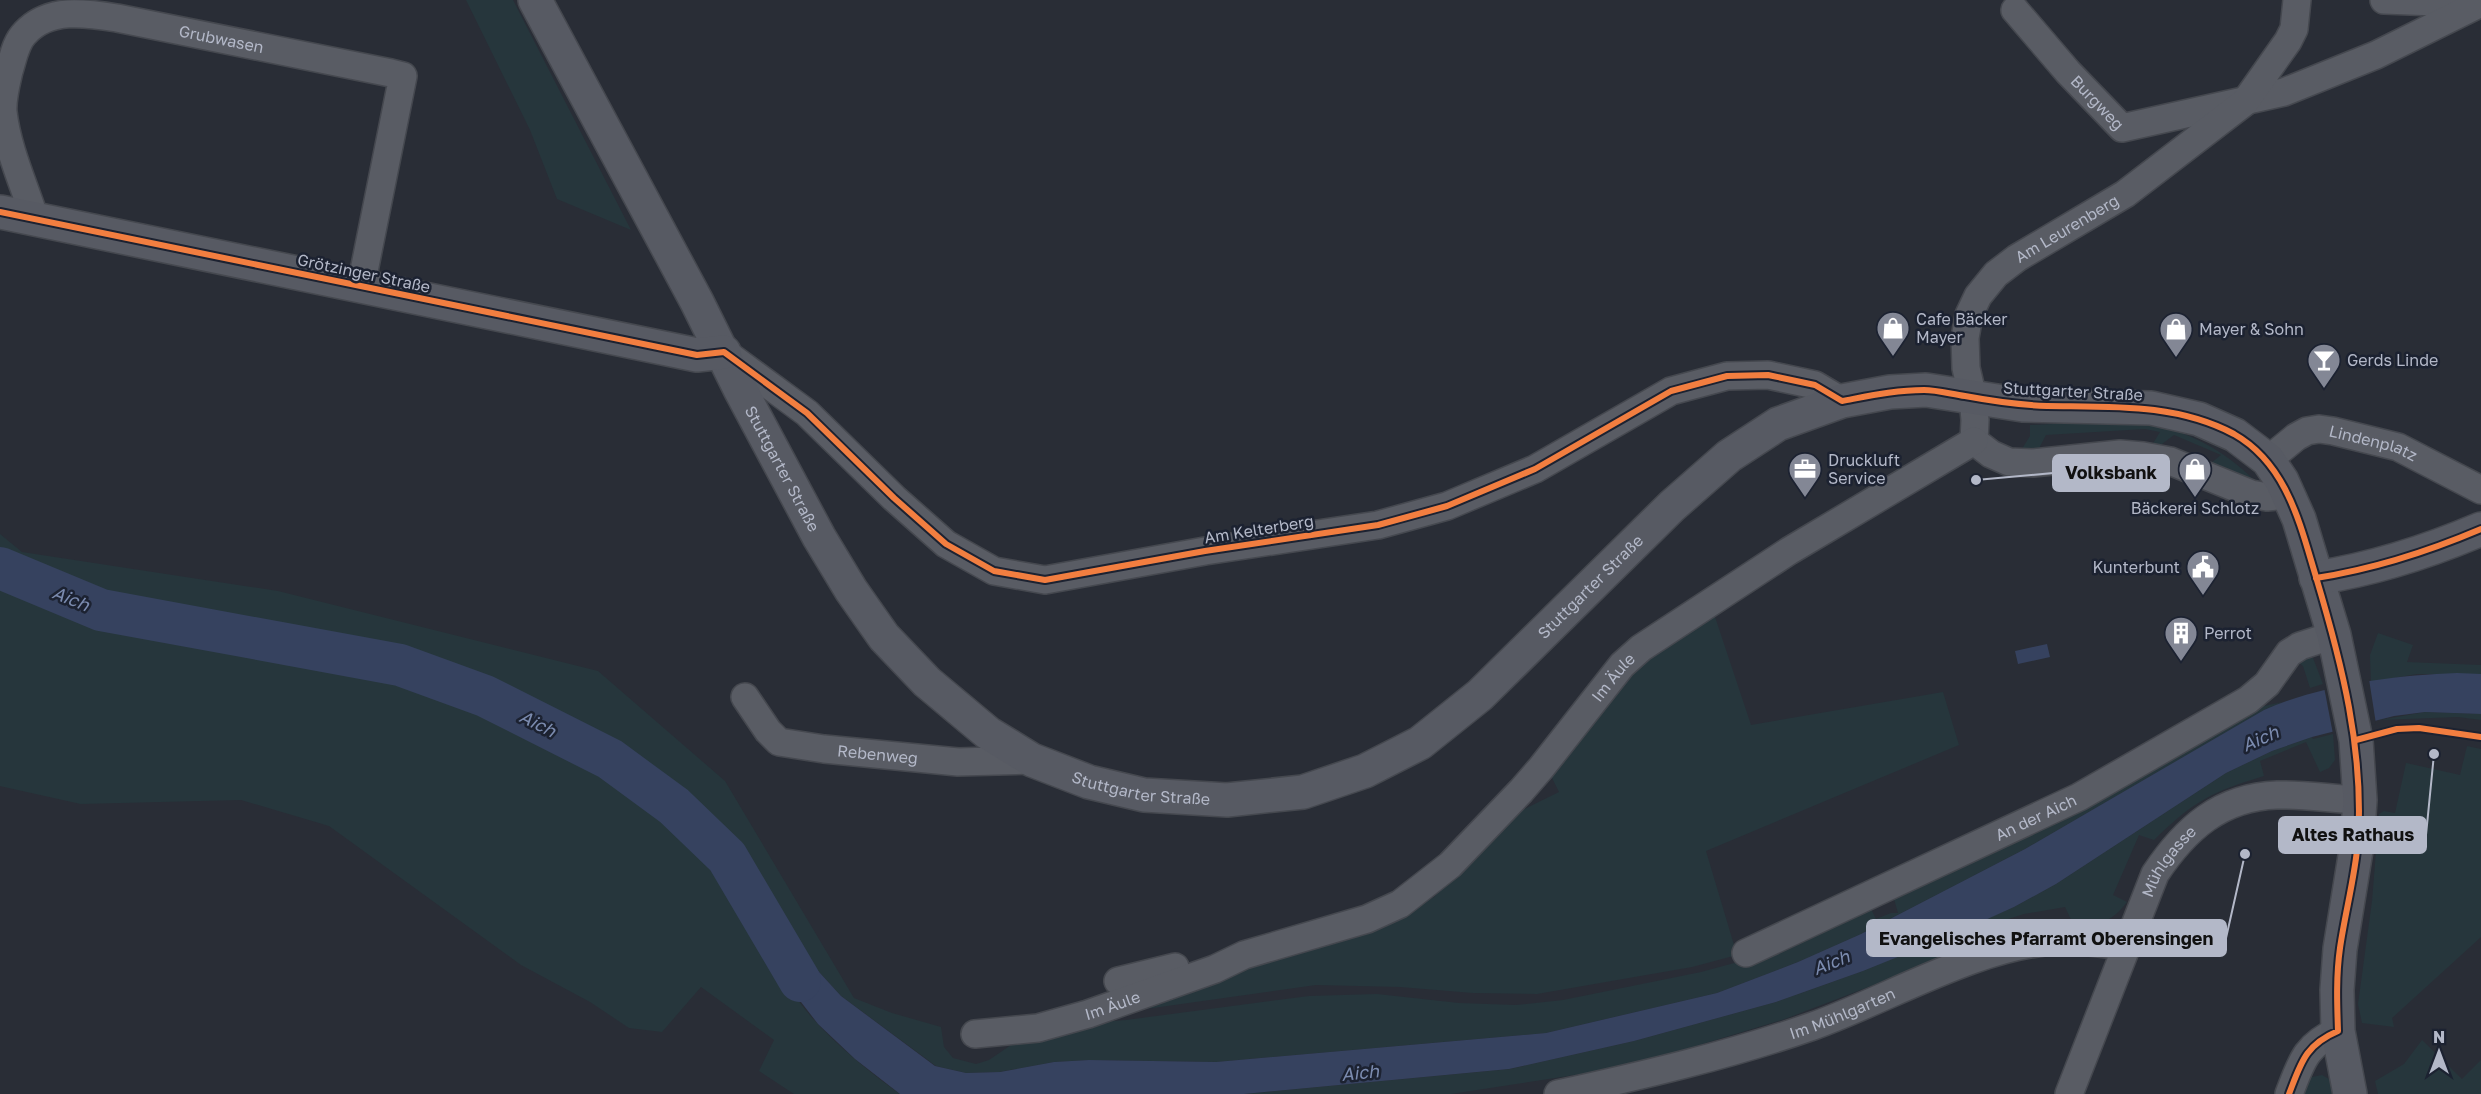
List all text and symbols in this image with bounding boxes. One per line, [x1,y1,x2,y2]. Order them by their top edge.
street label: Grubwasen [177,21,266,57]
street label: Burgweg [2067,71,2128,134]
street label: Am Leurenberg [2011,190,2122,267]
street label: Grötzinger Straße [296,249,432,297]
place label: Cafe Bäcker Mayer [1916,309,2008,347]
shop icon: Cafe Bäcker Mayer [1875,310,1911,357]
shop icon: Mayer & Sohn [2158,311,2194,358]
place label: Mayer & Sohn [2199,319,2304,339]
bar icon: Gerds Linde [2306,342,2342,389]
place label: Gerds Linde [2347,350,2438,370]
street label: Stuttgarter Straße [2003,377,2143,405]
street label: Stuttgarter Straße [741,402,824,535]
street label: Lindenplatz [2327,420,2421,465]
place label: Druckluft Service [1828,450,1900,488]
office icon: Druckluft Service [1787,451,1823,498]
shop icon: Bäckerei Schlotz [2177,451,2213,498]
callout: Volksbank [2053,455,2169,491]
text: Volksbank [2065,461,2157,483]
place label: Bäckerei Schlotz [2131,498,2259,518]
street label: Am Kelterberg [1203,510,1315,548]
street label: Stuttgarter Straße [1533,530,1647,643]
public building icon: Kunterbunt [2185,549,2221,596]
place label: Kunterbunt [2092,557,2180,577]
water label: Aich [49,581,93,616]
building icon: Perrot [2163,615,2199,662]
place label: Perrot [2204,623,2252,643]
street label: Im Äule [1587,648,1639,706]
water label: Aich [516,705,561,742]
water label: Aich [2238,720,2283,756]
street label: Rebenweg [836,740,919,768]
street label: Stuttgarter Straße [1069,766,1211,809]
street label: An der Aich [1992,790,2080,845]
callout: Altes Rathaus [2279,817,2426,853]
street label: Mühlgasse [2137,821,2200,900]
text: Altes Rathaus [2292,823,2414,845]
callout: Evangelisches Pfarramt Oberensingen [1867,920,2226,956]
text: Evangelisches Pfarramt Oberensingen [1879,927,2213,949]
water label: Aich [1809,944,1853,979]
street label: Im Mühlgarten [1787,983,1898,1043]
street label: Im Äule [1082,986,1143,1024]
north arrow [2409,1022,2469,1082]
text: N [2433,1027,2445,1047]
water label: Aich [1340,1059,1381,1085]

